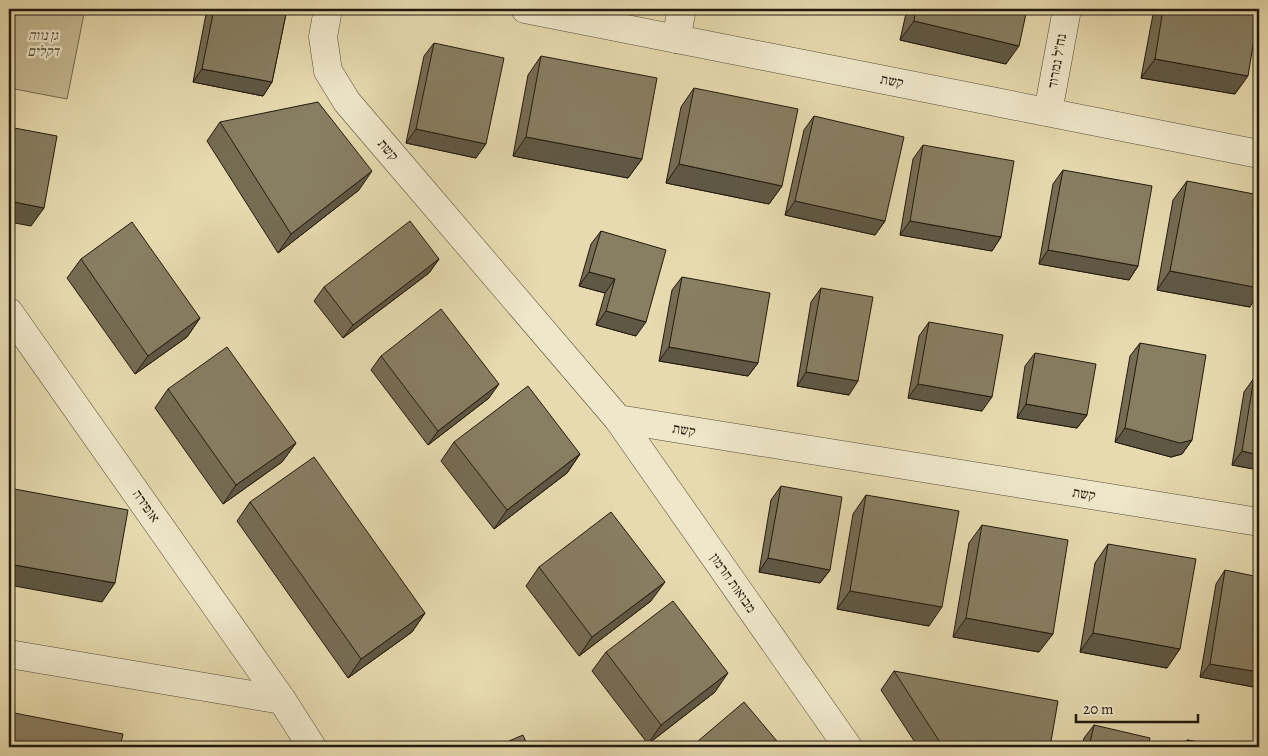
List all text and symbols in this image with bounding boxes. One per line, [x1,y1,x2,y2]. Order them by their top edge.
park label: גן נווה דקלים [27,26,60,61]
street label: נח"ל נמרוד [1043,32,1071,90]
street label: קשת [879,69,905,93]
street label: קשת [373,135,403,165]
street label: קשת [671,419,697,441]
street label: קשת [1071,483,1097,505]
street label: אופירה [128,486,164,526]
street label: מבואות חרמון [705,549,761,617]
scale bar [1076,691,1198,723]
text: 20 m [1083,699,1114,719]

